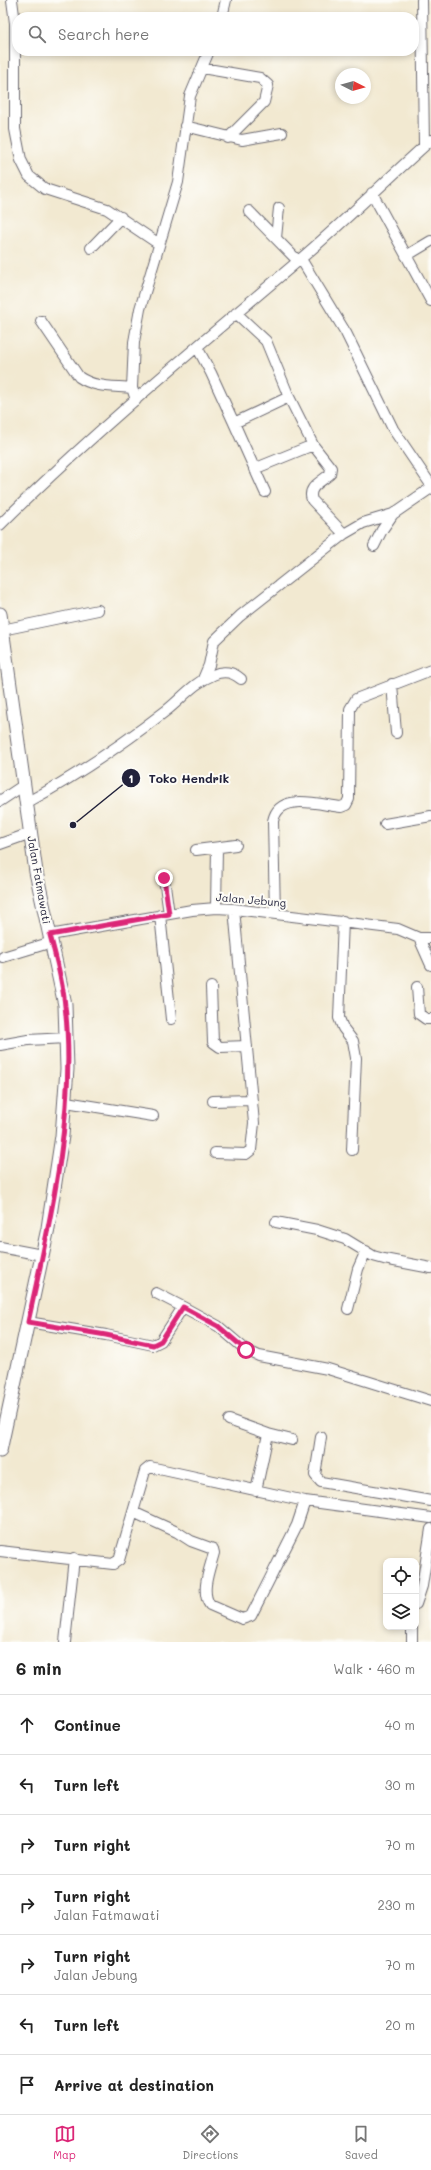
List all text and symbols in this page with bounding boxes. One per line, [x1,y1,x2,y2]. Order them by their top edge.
search box [12,12,419,56]
icon: search [26,23,48,45]
text: Search here [58,24,149,44]
north arrow [335,68,371,104]
callout: Toko Hendrik [121,766,237,790]
text: 1 [128,770,134,786]
text: Toko Hendrik [149,770,229,786]
street label: Jalan Fatmawati [24,835,55,925]
route end [155,869,173,887]
street label: Jalan Jebung [215,889,287,910]
route start [237,1341,255,1359]
map controls [383,1558,419,1630]
button: locate [383,1558,419,1594]
button: layers [383,1594,419,1630]
text: 6 min [16,1657,61,1679]
text: Walk · 460 m [333,1660,415,1677]
icon: ahead [16,1714,38,1736]
text: Continue [54,1715,121,1735]
text: 40 m [385,1716,415,1733]
icon: left [16,1774,38,1796]
text: Turn left [54,1775,119,1795]
text: 30 m [385,1776,415,1793]
icon: right [16,1834,38,1856]
text: Turn right [54,1835,131,1855]
text: 70 m [385,1836,415,1853]
text: Turn right [54,1886,131,1906]
icon: right [16,1894,38,1916]
text: 230 m [378,1896,415,1913]
text: Jalan Fatmawati [54,1906,159,1923]
text: Turn right [54,1946,131,1966]
icon: right [16,1954,38,1976]
text: 70 m [385,1956,415,1973]
text: Jalan Jebung [54,1966,137,1983]
icon: left [16,2014,38,2036]
text: Turn left [54,2015,119,2035]
text: 20 m [385,2016,415,2033]
icon: arrive [16,2074,38,2096]
text: Arrive at destination [54,2075,214,2095]
tab: Map [53,2123,76,2162]
tab: Directions [182,2123,238,2162]
tab: Saved [345,2123,378,2162]

